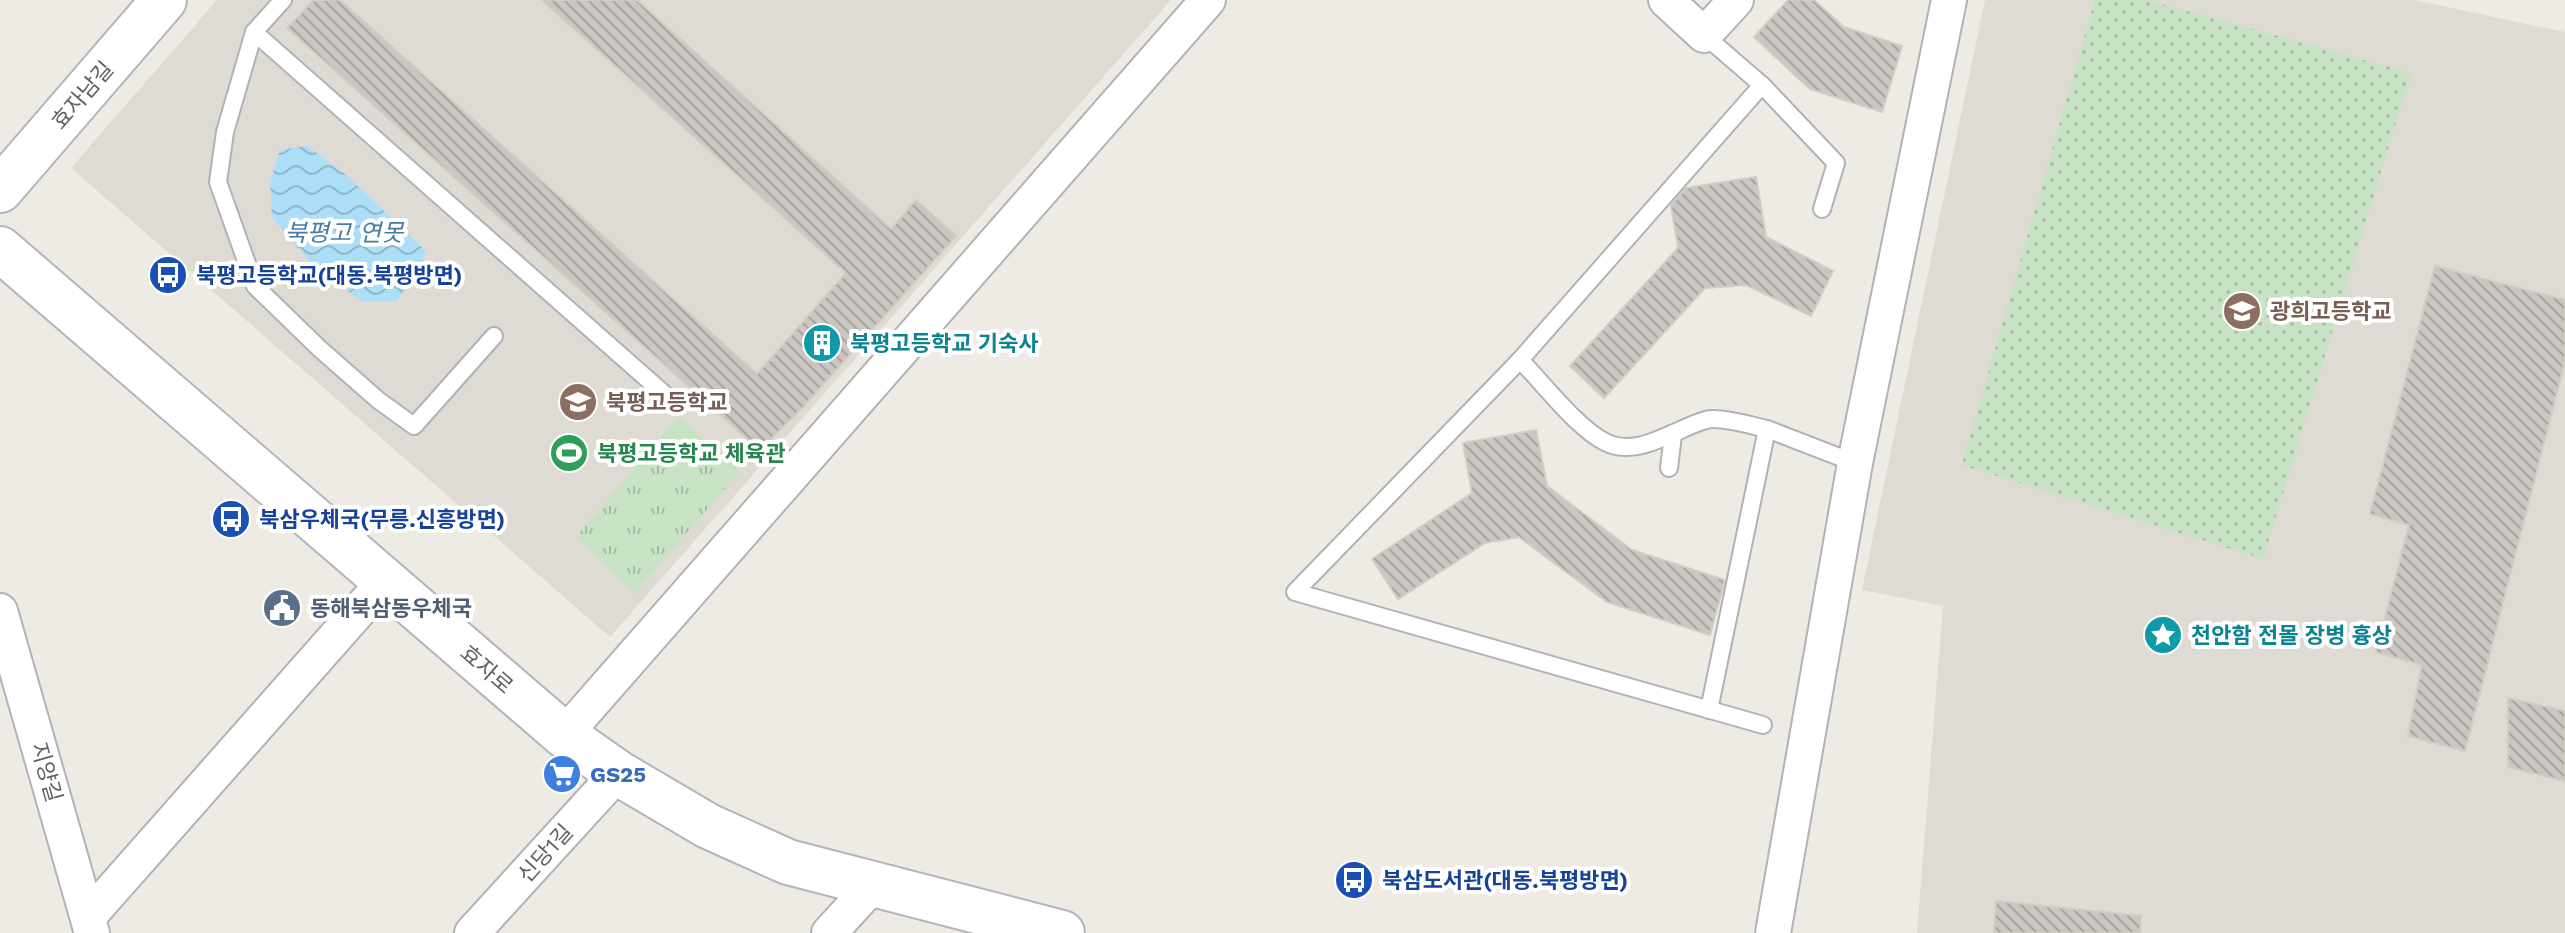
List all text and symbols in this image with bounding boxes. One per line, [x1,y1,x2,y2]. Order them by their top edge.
street label: 효자남길 [46,57,118,134]
water label: 북평고 연못 [285,219,405,247]
bus stop icon: 북평고등학교(대동.북평방면) [147,254,189,296]
place label: 북평고등학교(대동.북평방면) [196,263,462,288]
school or university icon: 광희고등학교 [2221,290,2263,332]
place label: 광희고등학교 [2270,299,2391,324]
building icon: 북평고등학교 기숙사 [801,322,843,364]
place label: 북평고등학교 기숙사 [850,331,1038,356]
school or university icon: 북평고등학교 [557,381,599,423]
place label: 북평고등학교 [606,390,727,415]
sports icon: 북평고등학교 체육관 [548,432,590,474]
place label: 북평고등학교 체육관 [597,441,785,466]
bus stop icon: 북삼우체국(무릉.신흥방면) [210,498,252,540]
place label: 북삼우체국(무릉.신흥방면) [259,507,505,532]
public building icon: 동해북삼동우체국 [261,587,303,629]
place label: 동해북삼동우체국 [310,596,472,621]
place icon: 천안함 전몰 장병 흉상 [2142,614,2184,656]
place label: 천안함 전몰 장병 흉상 [2191,623,2392,648]
street label: 효자로 [456,640,518,699]
street label: 지양길 [26,740,67,805]
supermarket icon: GS25 [541,753,583,795]
place label: GS25 [590,762,646,787]
street label: 신당1길 [513,819,578,887]
bus stop icon: 북삼도서관(대동.북평방면) [1333,859,1375,901]
place label: 북삼도서관(대동.북평방면) [1382,868,1628,893]

